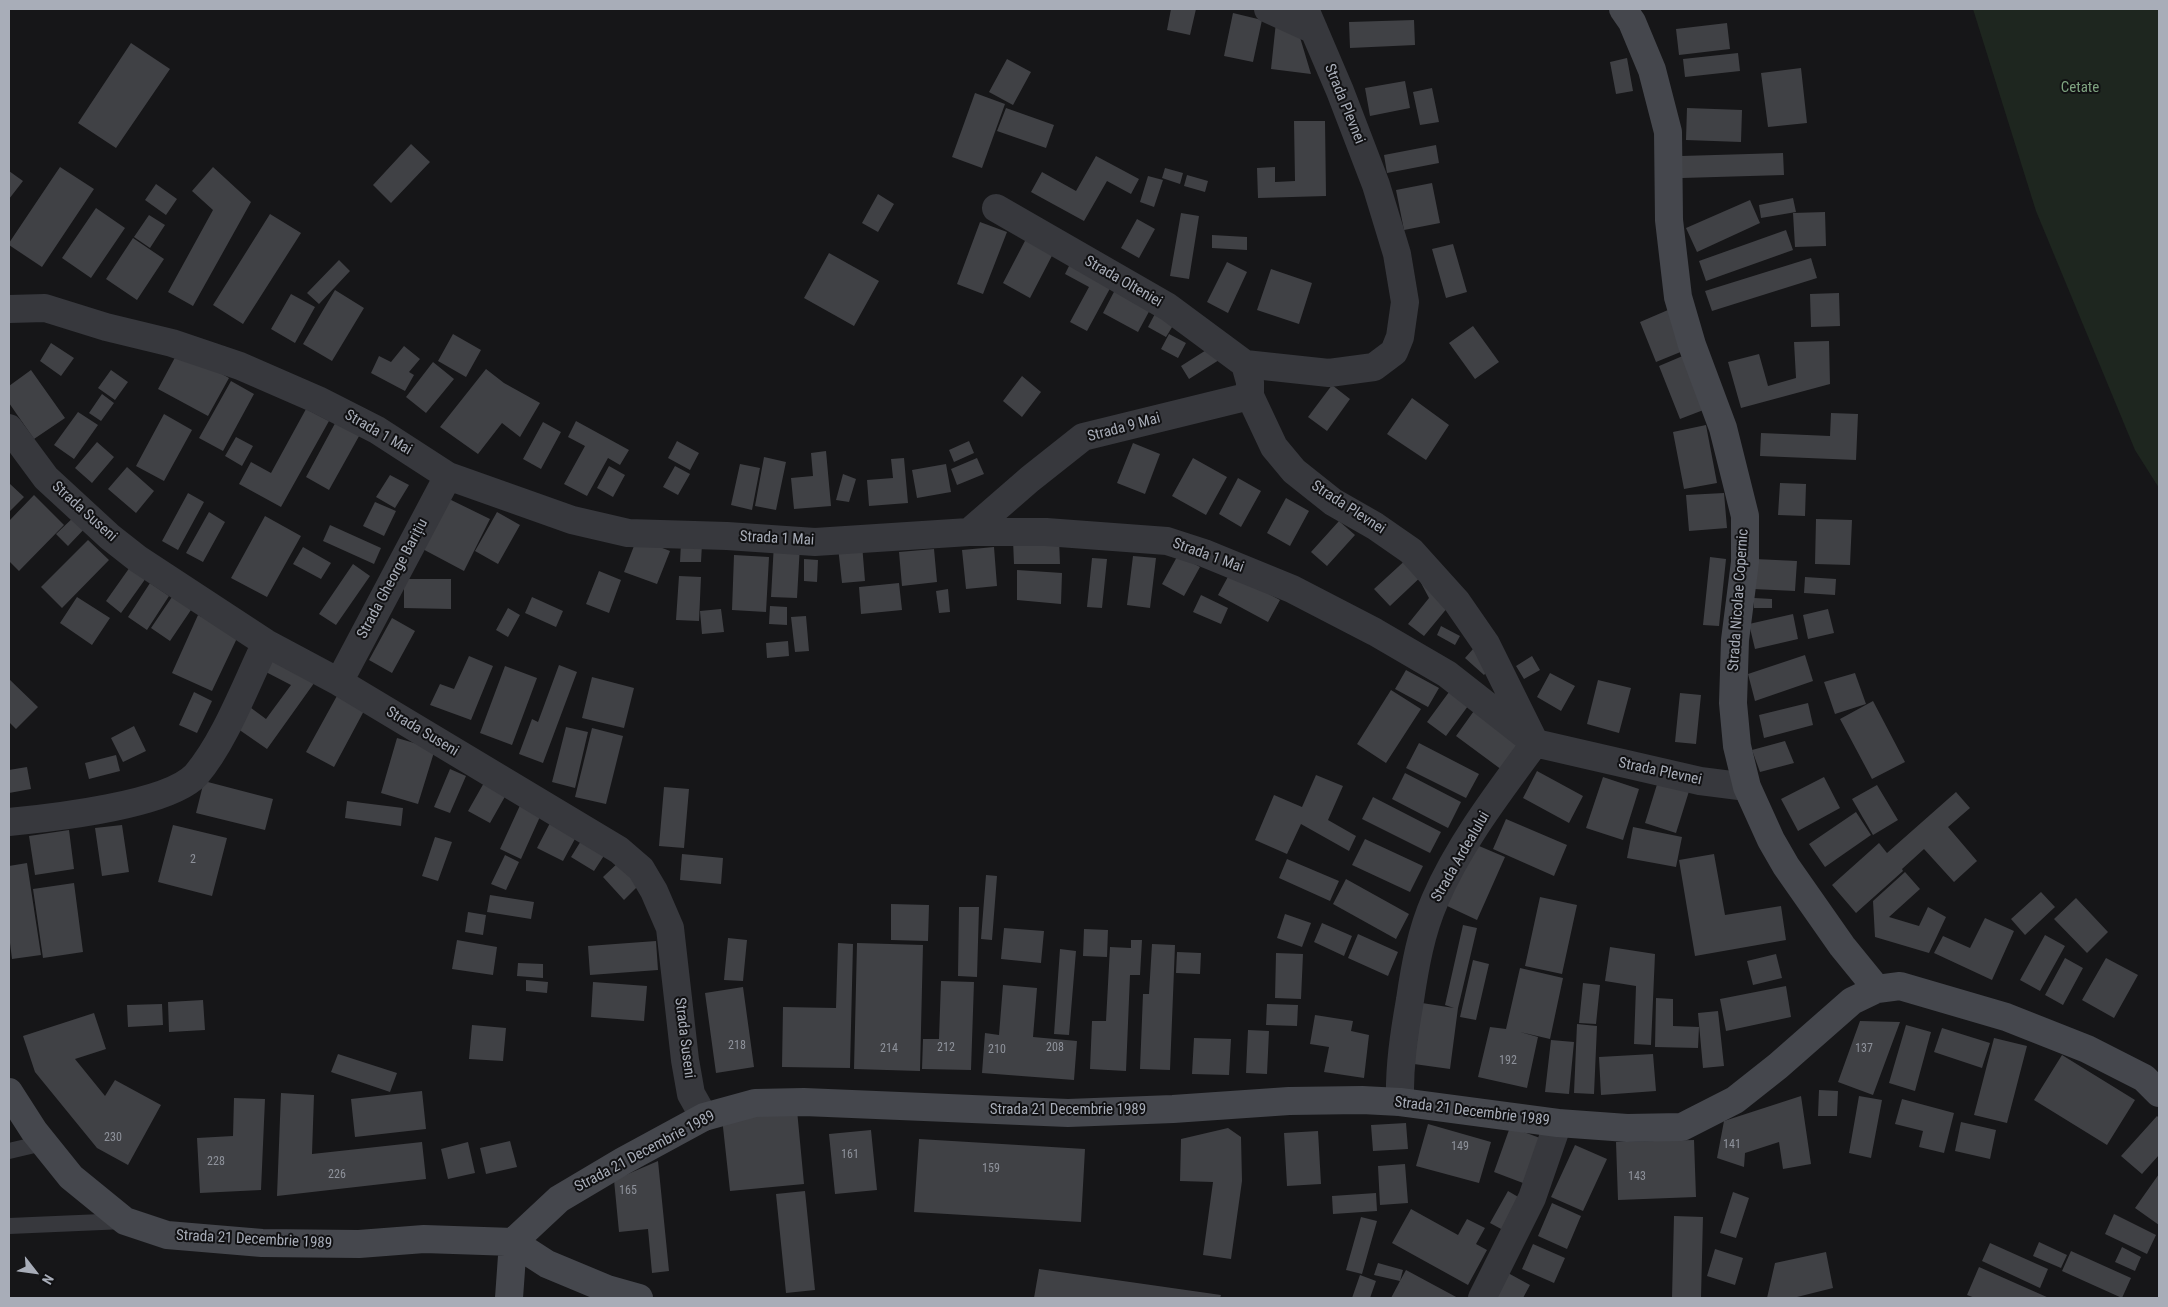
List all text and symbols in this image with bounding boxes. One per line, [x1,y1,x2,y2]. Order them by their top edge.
street label: Strada Plevnei [1320,61,1368,147]
park label: Cetate [2061,79,2099,97]
street label: Strada Olteniei [1081,252,1165,312]
street label: Strada 1 Mai [341,407,415,459]
street label: Strada 9 Mai [1086,410,1162,446]
street label: Strada Plevnei [1308,477,1388,539]
street label: Strada Suseni [48,478,120,546]
street label: Strada Gheorge Barițiu [354,516,432,642]
street label: Strada 1 Mai [739,528,815,550]
street label: Strada Nicolae Copernic [1725,528,1753,672]
street label: Strada 1 Mai [1170,535,1246,577]
street label: Strada Suseni [382,703,462,761]
street label: Strada Plevnei [1617,754,1703,790]
street label: Strada Ardealului [1428,809,1494,905]
house number: 2 [190,853,196,867]
street label: Strada Suseni [670,997,698,1079]
house number: 218 [728,1039,746,1053]
house number: 212 [937,1041,955,1055]
house number: 208 [1046,1041,1064,1055]
house number: 214 [880,1042,898,1056]
house number: 137 [1855,1042,1873,1056]
house number: 210 [988,1043,1006,1057]
house number: 192 [1499,1054,1517,1068]
street label: Strada 21 Decembrie 1989 [1393,1094,1551,1130]
street label: Strada 21 Decembrie 1989 [990,1101,1146,1119]
street label: Strada 21 Decembrie 1989 [572,1107,718,1197]
house number: 230 [104,1131,122,1145]
house number: 141 [1723,1138,1741,1152]
house number: 149 [1451,1140,1469,1154]
house number: 161 [841,1148,859,1162]
house number: 228 [207,1155,225,1169]
house number: 159 [982,1162,1000,1176]
house number: 226 [328,1168,346,1182]
house number: 143 [1628,1170,1646,1184]
house number: 165 [619,1184,637,1198]
street label: Strada 21 Decembrie 1989 [175,1227,333,1253]
north arrow [10,1247,60,1297]
text: N [39,1272,57,1287]

